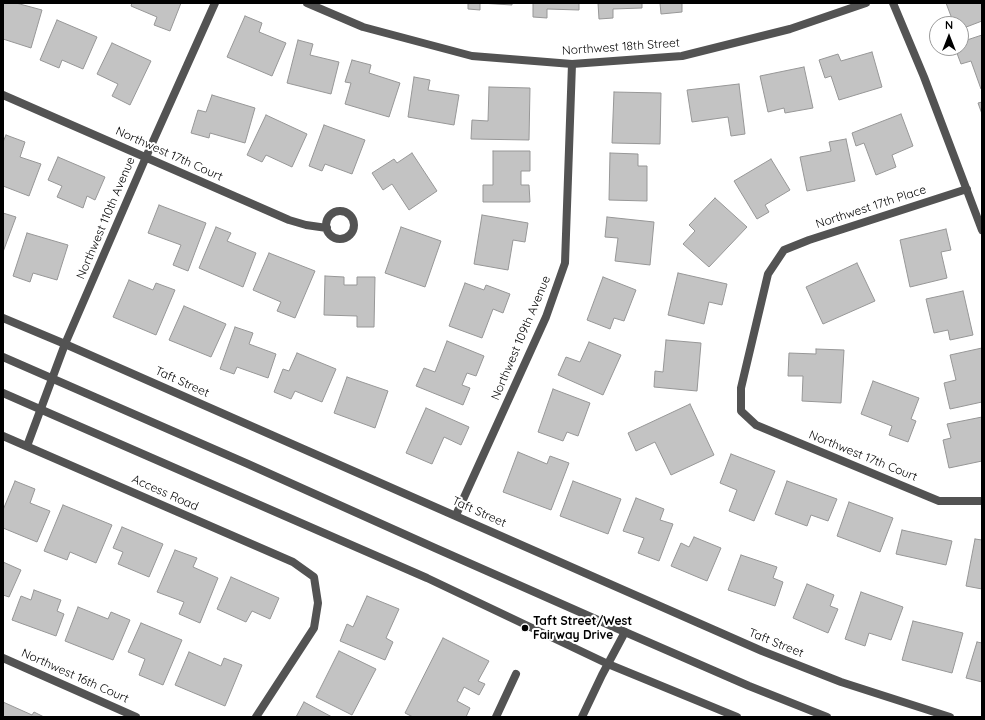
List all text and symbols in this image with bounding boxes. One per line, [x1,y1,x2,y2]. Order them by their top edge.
north arrow [929,16,969,56]
text: N [945,18,953,32]
street label: Northwest 18th Street [562,36,680,58]
street label: Northwest 17th Court [113,124,225,184]
street label: Northwest 110th Avenue [74,155,138,281]
street label: Northwest 17th Place [814,182,928,232]
street label: Northwest 109th Avenue [488,274,554,402]
street label: Taft Street [153,364,211,400]
street label: Northwest 17th Court [807,428,919,484]
street label: Access Road [130,472,200,514]
street label: Taft Street [450,494,508,530]
place label: Taft Street/West Fairway Drive [533,614,632,642]
marker: Taft Street/West Fairway Drive [520,623,530,633]
street label: Taft Street [746,625,806,661]
street label: Northwest 16th Court [19,646,131,706]

